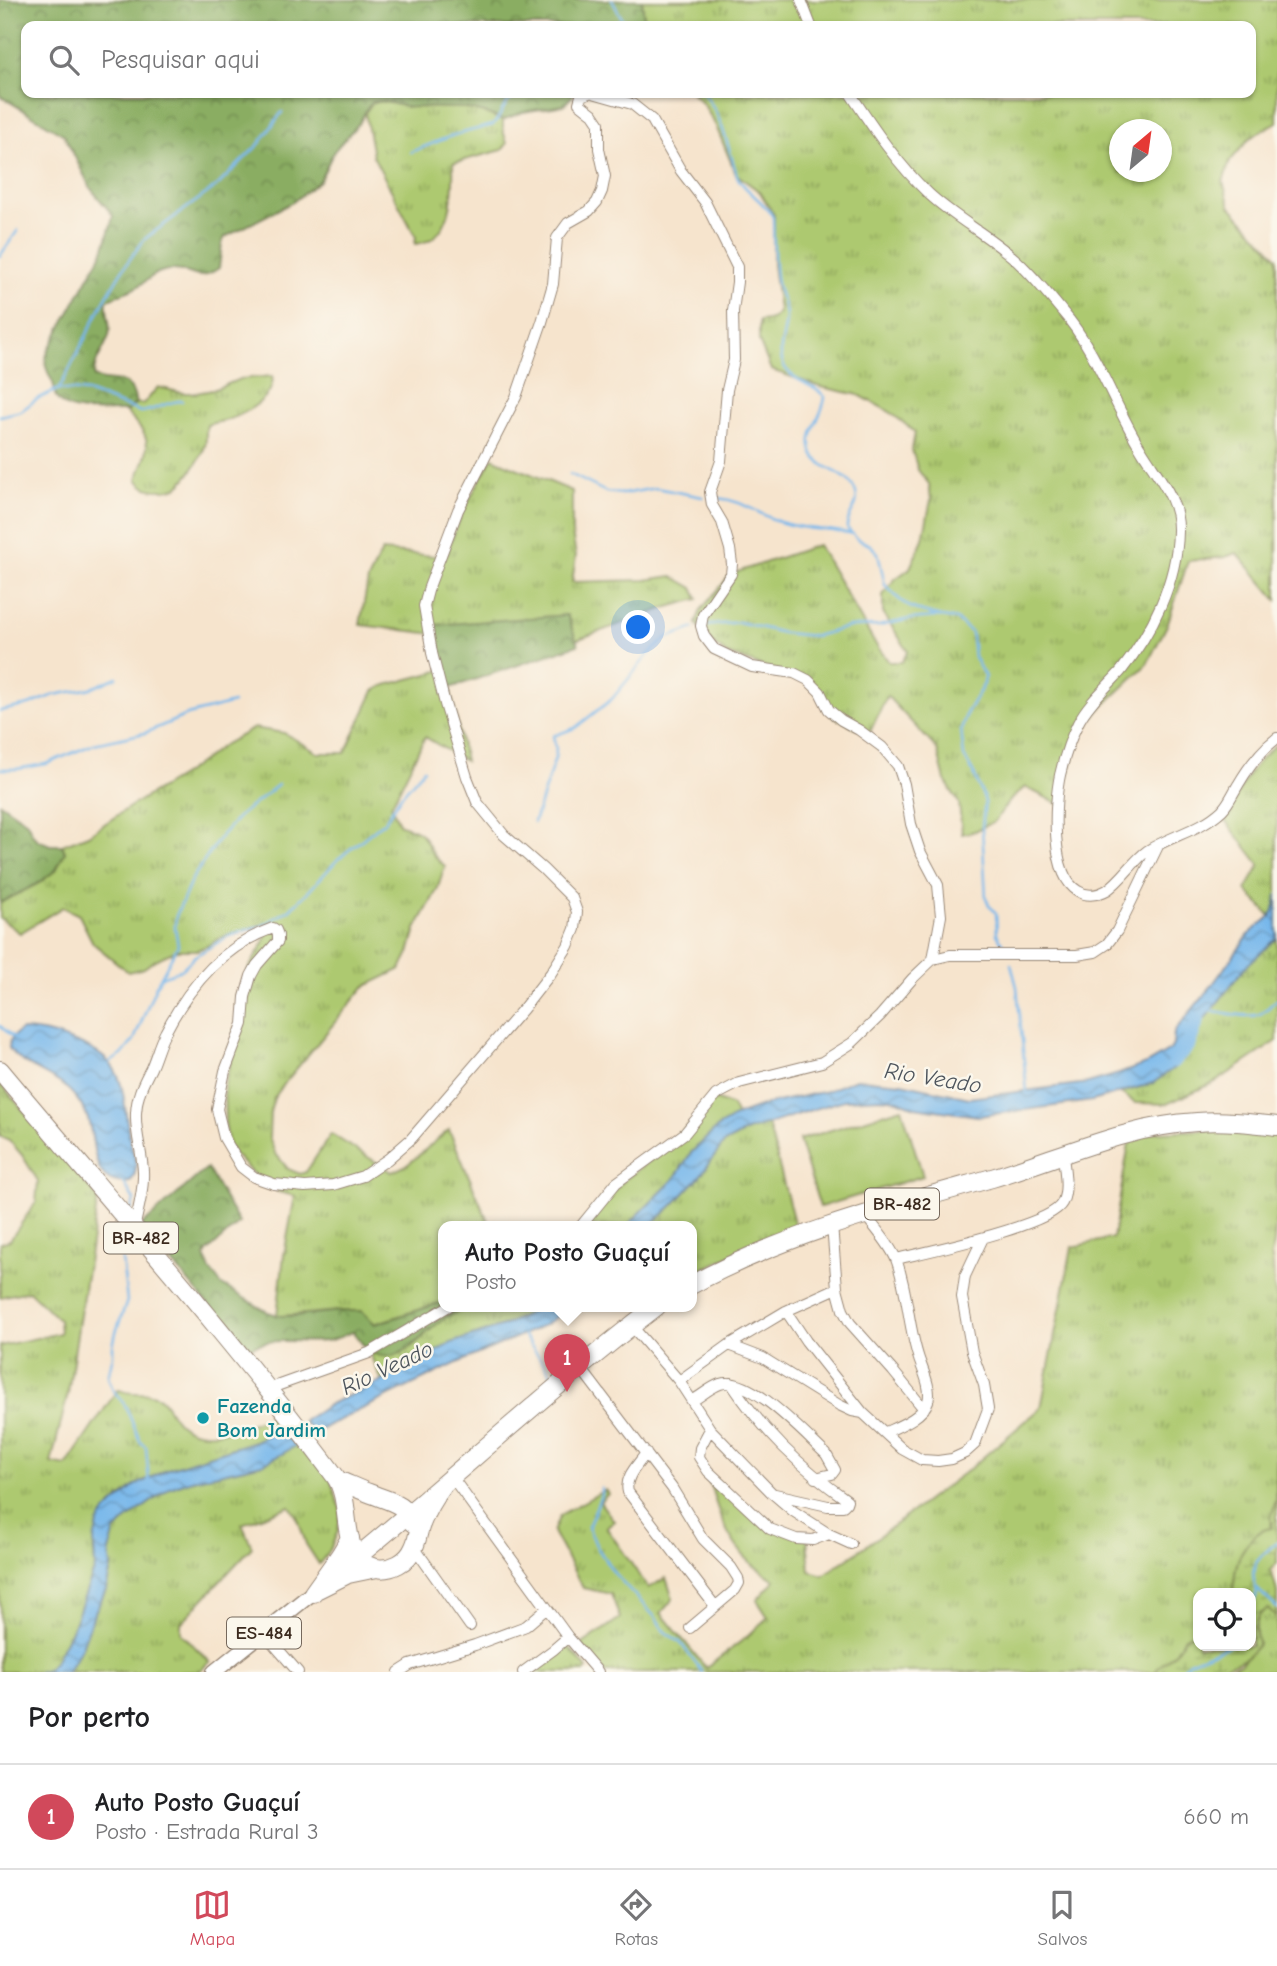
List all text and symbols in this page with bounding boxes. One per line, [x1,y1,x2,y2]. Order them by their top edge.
search box [21,21,1256,98]
icon: search [45,41,83,79]
text: Pesquisar aqui [101,45,260,75]
north arrow [1109,119,1172,182]
your location [621,610,655,644]
water label: Rio Veado [883,1057,983,1099]
road number: BR-482 [865,1188,939,1220]
popup [438,1221,697,1312]
road number: BR-482 [104,1222,178,1254]
text: Auto Posto Guaçuí [465,1238,670,1268]
text: Posto [465,1268,517,1295]
pin: 1 [544,1334,590,1392]
water label: Rio Veado [337,1335,437,1401]
place label: Fazenda Bom Jardim [217,1394,326,1442]
marker: Fazenda Bom Jardim [195,1410,211,1426]
map controls [1193,1588,1256,1651]
button: locate [1193,1588,1256,1651]
road number: ES-484 [227,1618,301,1648]
text: Por perto [28,1700,150,1735]
text: Auto Posto Guaçuí [95,1788,300,1818]
text: 1 [46,1803,56,1830]
text: 660 m [1183,1803,1249,1830]
text: Posto · Estrada Rural 3 [95,1818,319,1845]
tab: Mapa [190,1886,235,1950]
tab: Rotas [615,1886,658,1950]
tab: Salvos [1037,1886,1087,1950]

